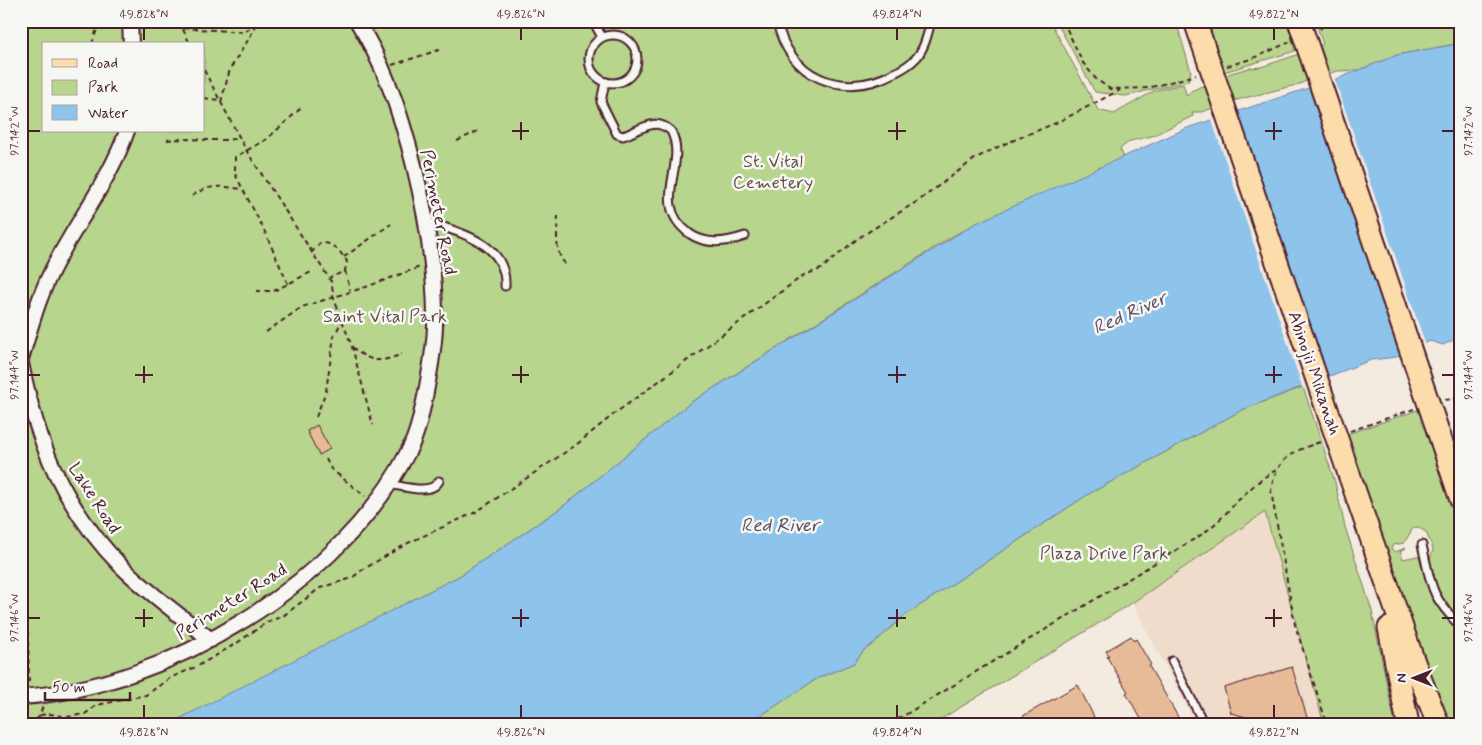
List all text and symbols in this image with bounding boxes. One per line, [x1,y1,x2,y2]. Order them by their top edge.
text: 49.828°N [120,7,168,23]
text: 49.826°N [497,7,545,23]
text: 49.824°N [872,7,922,23]
text: 49.822°N [1249,7,1299,23]
legend [42,42,205,132]
text: Road [88,54,118,74]
text: Park [88,78,118,98]
text: Water [88,104,128,124]
text: 97.142°W [7,106,23,156]
text: 97.142°W [1461,106,1477,156]
street label: Perimeter Road [414,148,462,277]
park label: St. Vital Cemetery [733,150,813,195]
water label: Red River [1089,285,1173,341]
park label: Saint Vital Park [323,305,447,329]
street label: Abinojii Mikanah [1282,308,1347,439]
text: 97.144°W [7,350,23,400]
text: 97.144°W [1461,350,1477,400]
street label: Lake Road [62,458,126,539]
water label: Red River [741,513,822,538]
park label: Plaza Drive Park [1040,542,1168,566]
street label: Perimeter Road [171,558,292,646]
text: 97.146°W [7,594,23,642]
text: 97.146°W [1461,594,1477,642]
north arrow [1390,652,1440,702]
scale bar [45,670,130,702]
text: N [1393,673,1411,683]
text: 50 m [52,678,86,698]
text: 49.828°N [120,725,168,741]
text: 49.826°N [497,725,545,741]
text: 49.824°N [872,725,922,741]
text: 49.822°N [1249,725,1299,741]

